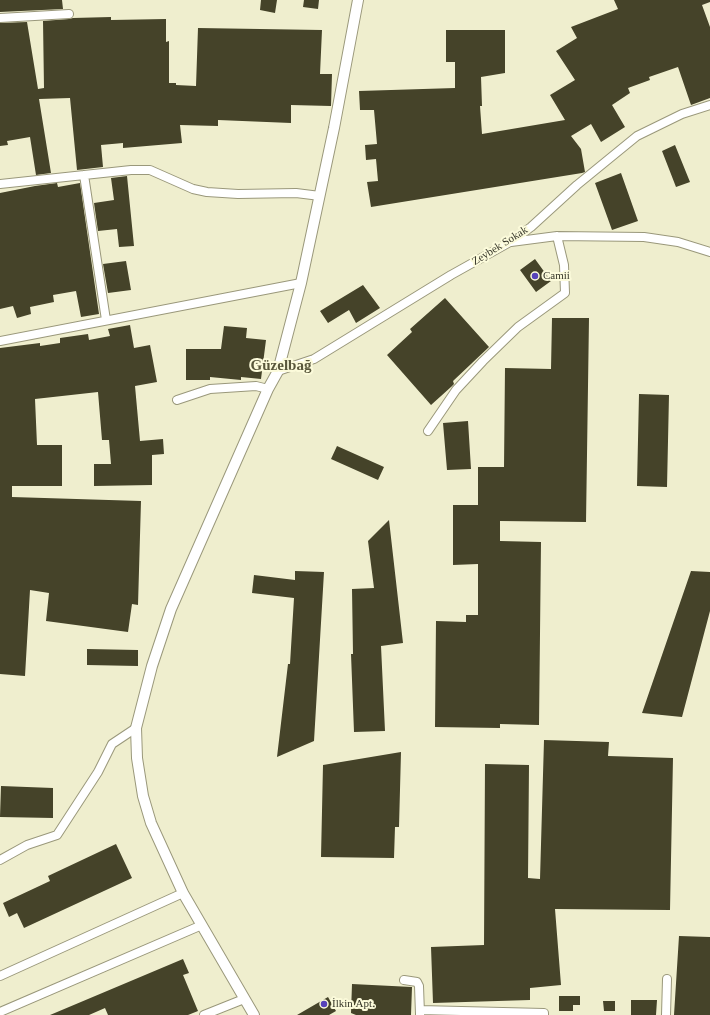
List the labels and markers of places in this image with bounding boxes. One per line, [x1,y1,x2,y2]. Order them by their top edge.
place label: Camii [543,269,570,283]
marker: Camii [530,271,540,281]
place label: İlkin Apt. [332,997,375,1011]
marker: İlkin Apt. [319,999,329,1009]

